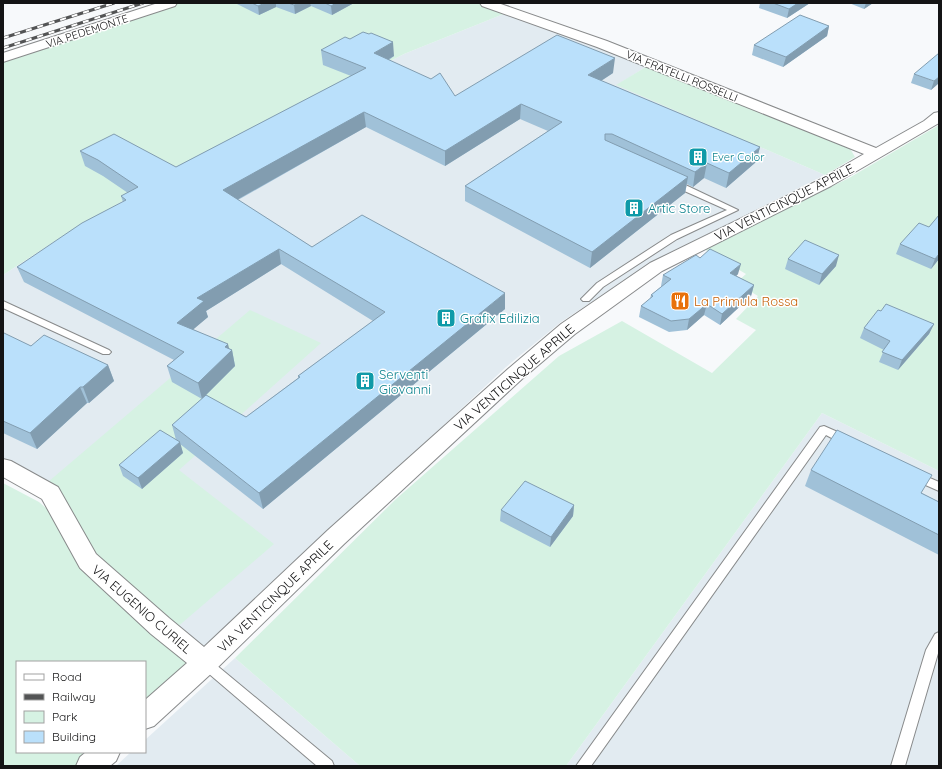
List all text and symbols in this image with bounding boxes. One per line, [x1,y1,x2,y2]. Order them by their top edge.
street label: VIA PEDEMONTE [44,11,130,51]
street label: VIA FRATELLI ROSSELLI [624,47,740,105]
building icon: Ever Color [687,146,709,168]
place label: Ever Color [712,150,765,164]
street label: VIA VENTICINQUE APRILE [712,160,856,244]
building icon: Artic Store [623,197,645,219]
place label: Artic Store [648,200,710,216]
restaurant icon: La Primula Rossa [669,290,691,312]
place label: La Primula Rossa [694,293,798,309]
building icon: Grafix Edilizia [435,307,457,329]
place label: Grafix Edilizia [460,310,540,326]
street label: VIA VENTICINQUE APRILE [451,320,577,434]
place label: Serventi Giovanni [379,366,431,397]
building icon: Serventi Giovanni [354,370,376,392]
street label: VIA VENTICINQUE APRILE [214,537,336,655]
street label: VIA EUGENIO CURIEL [89,561,195,657]
legend [16,661,146,753]
text: Road [52,669,82,684]
text: Railway [52,689,96,704]
text: Park [52,709,77,724]
text: Building [52,729,96,744]

